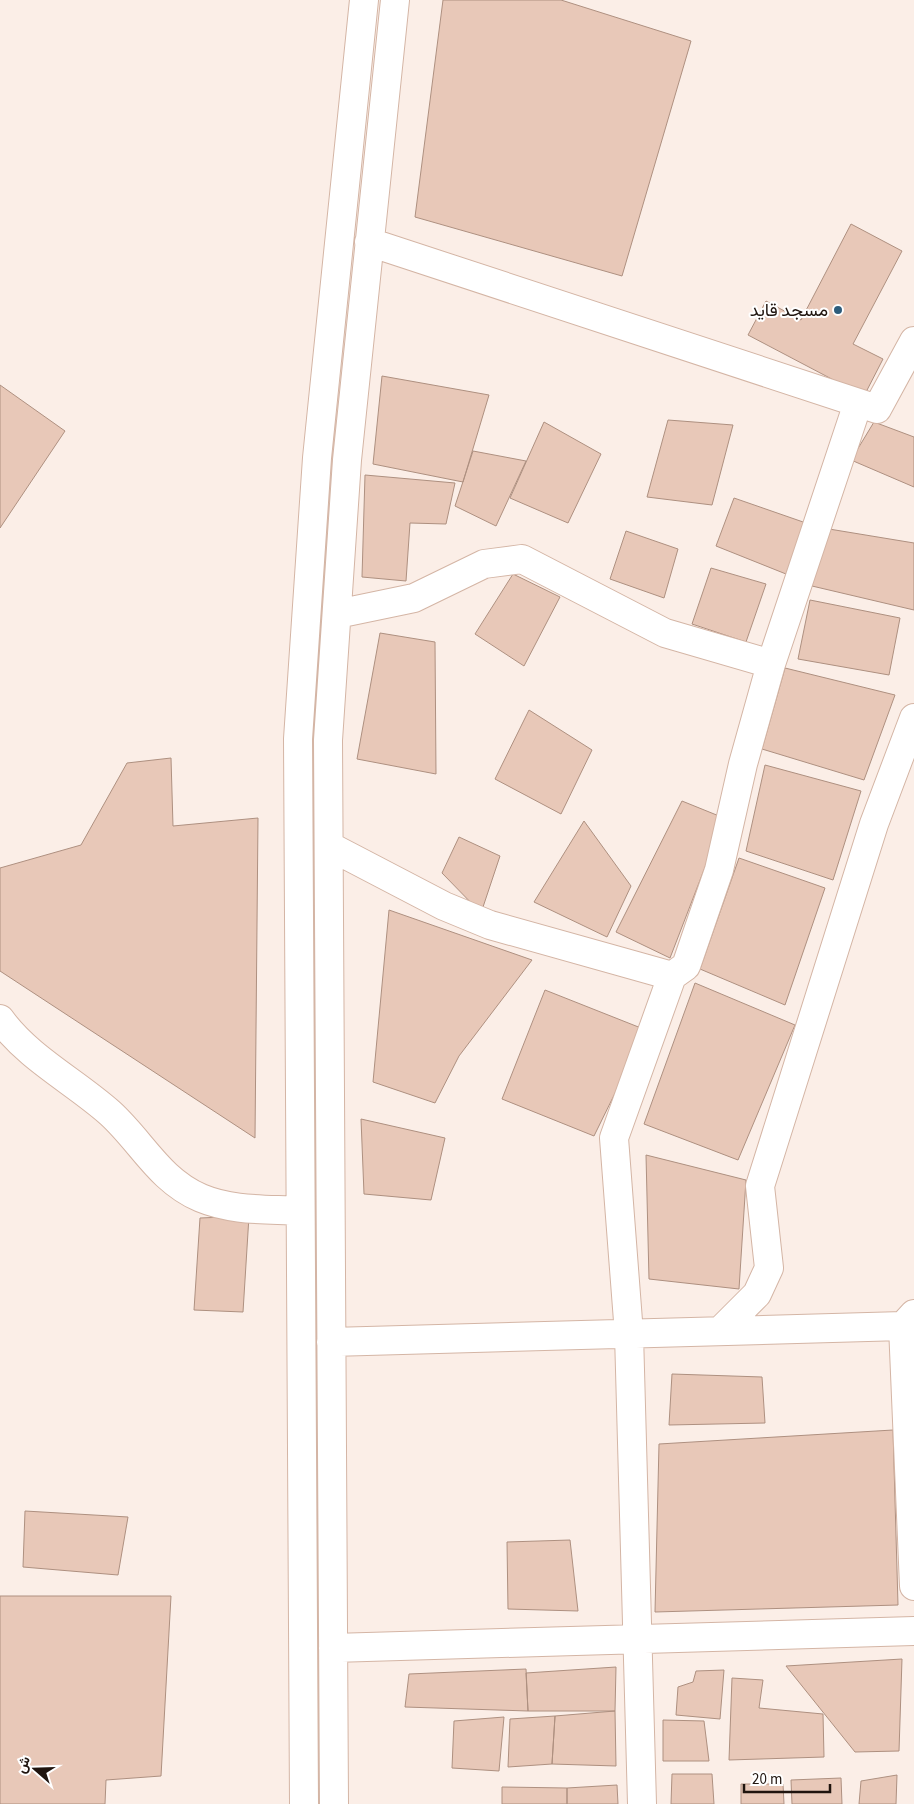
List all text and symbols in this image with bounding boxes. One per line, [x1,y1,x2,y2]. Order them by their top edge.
place label: مسجد قايد [750,298,828,323]
marker: مسجد قايد [832,304,844,316]
north arrow [10,1744,60,1794]
text: ش [11,1753,36,1776]
scale bar [744,1762,830,1794]
text: 20 m [752,1769,782,1790]

